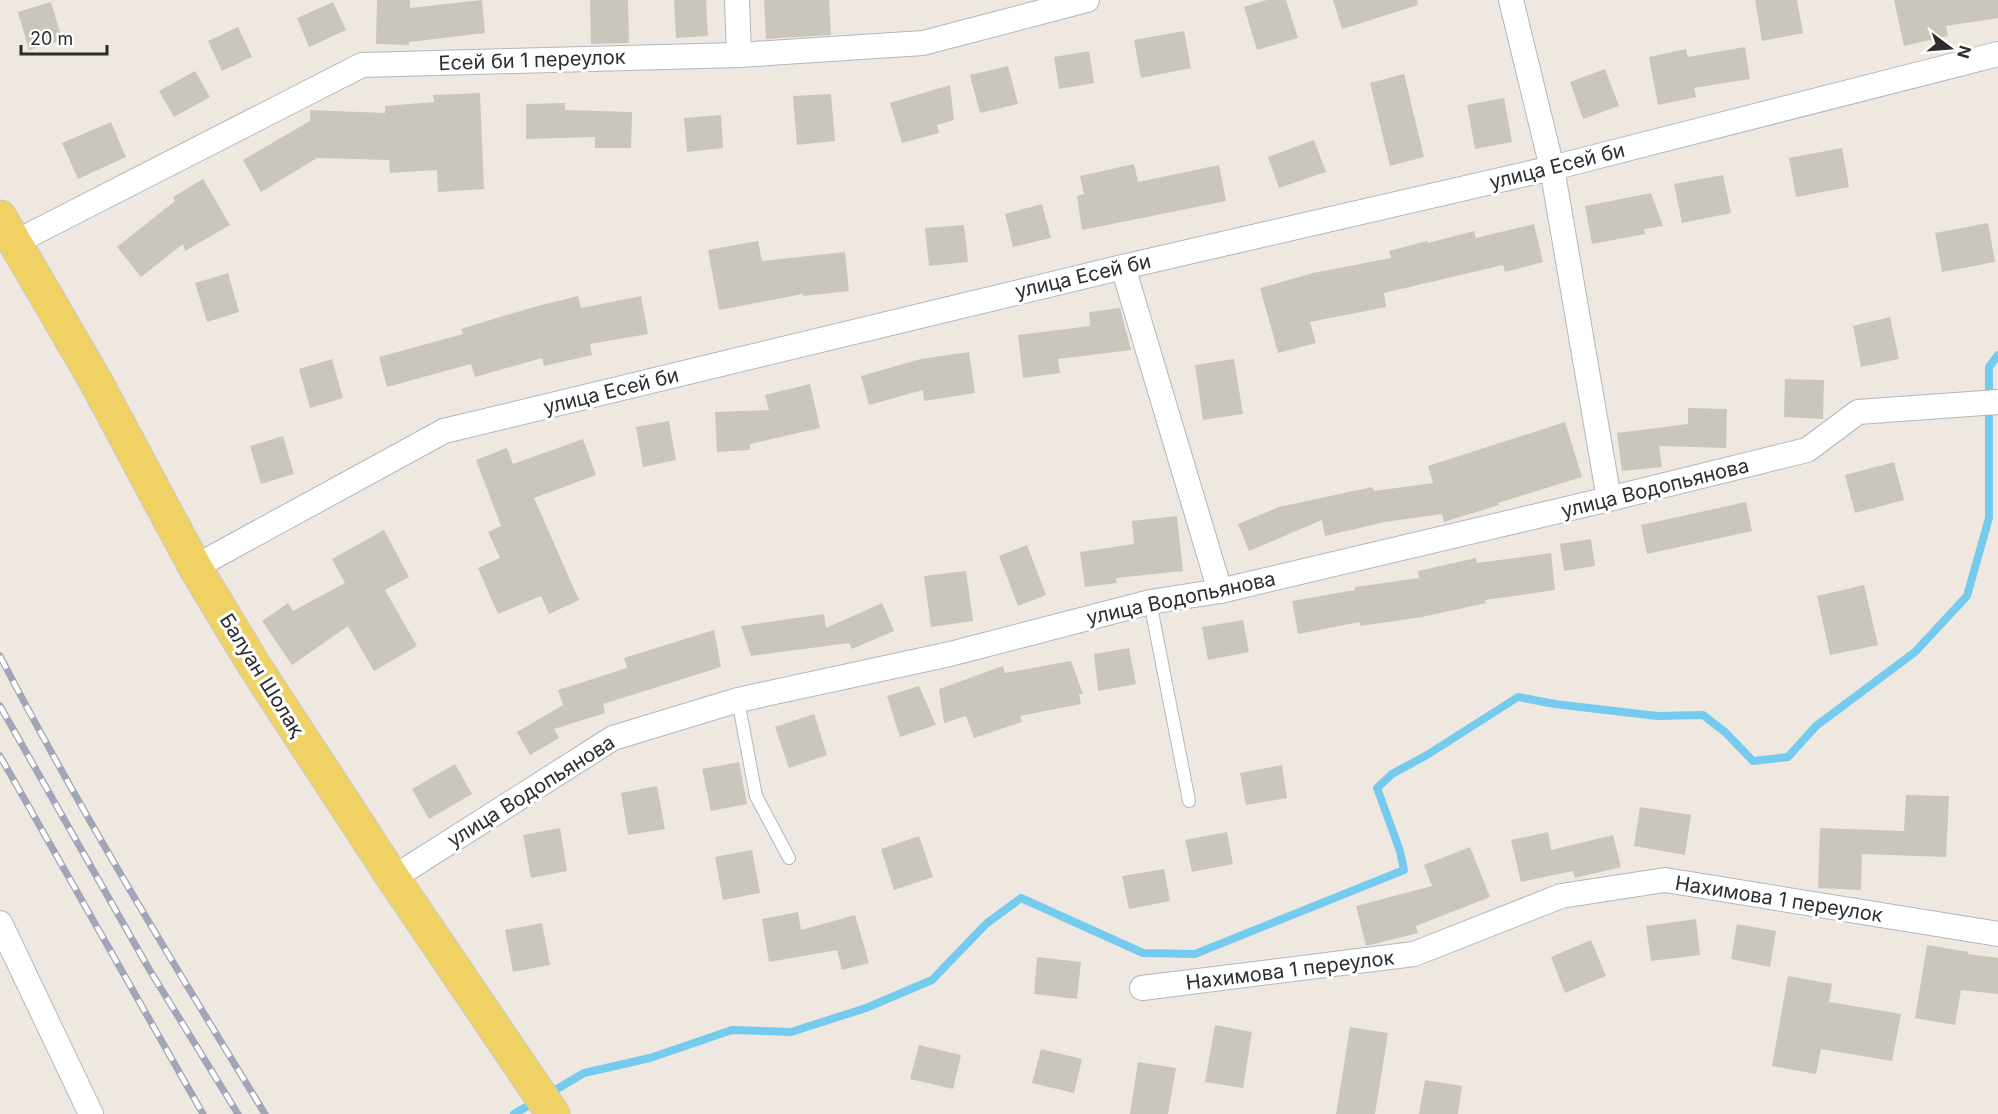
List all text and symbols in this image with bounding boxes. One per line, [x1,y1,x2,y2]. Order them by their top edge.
scale bar [21,18,106,56]
north arrow [1920,18,1980,78]
text: 20 m [30,28,73,49]
text: N [1953,44,1976,61]
street label: Есей би 1 переулок [438,45,626,75]
street label: улица Есей би [1487,138,1627,194]
street label: улица Есей би [1013,249,1153,303]
street label: улица Есей би [541,363,681,419]
street label: улица Водопьянова [1559,453,1751,523]
street label: улица Водопьянова [1084,566,1278,630]
street label: Балуан Шолақ [215,609,310,741]
street label: улица Водопьянова [443,730,619,852]
street label: Нахимова 1 переулок [1674,871,1885,927]
street label: Нахимова 1 переулок [1184,945,1396,995]

